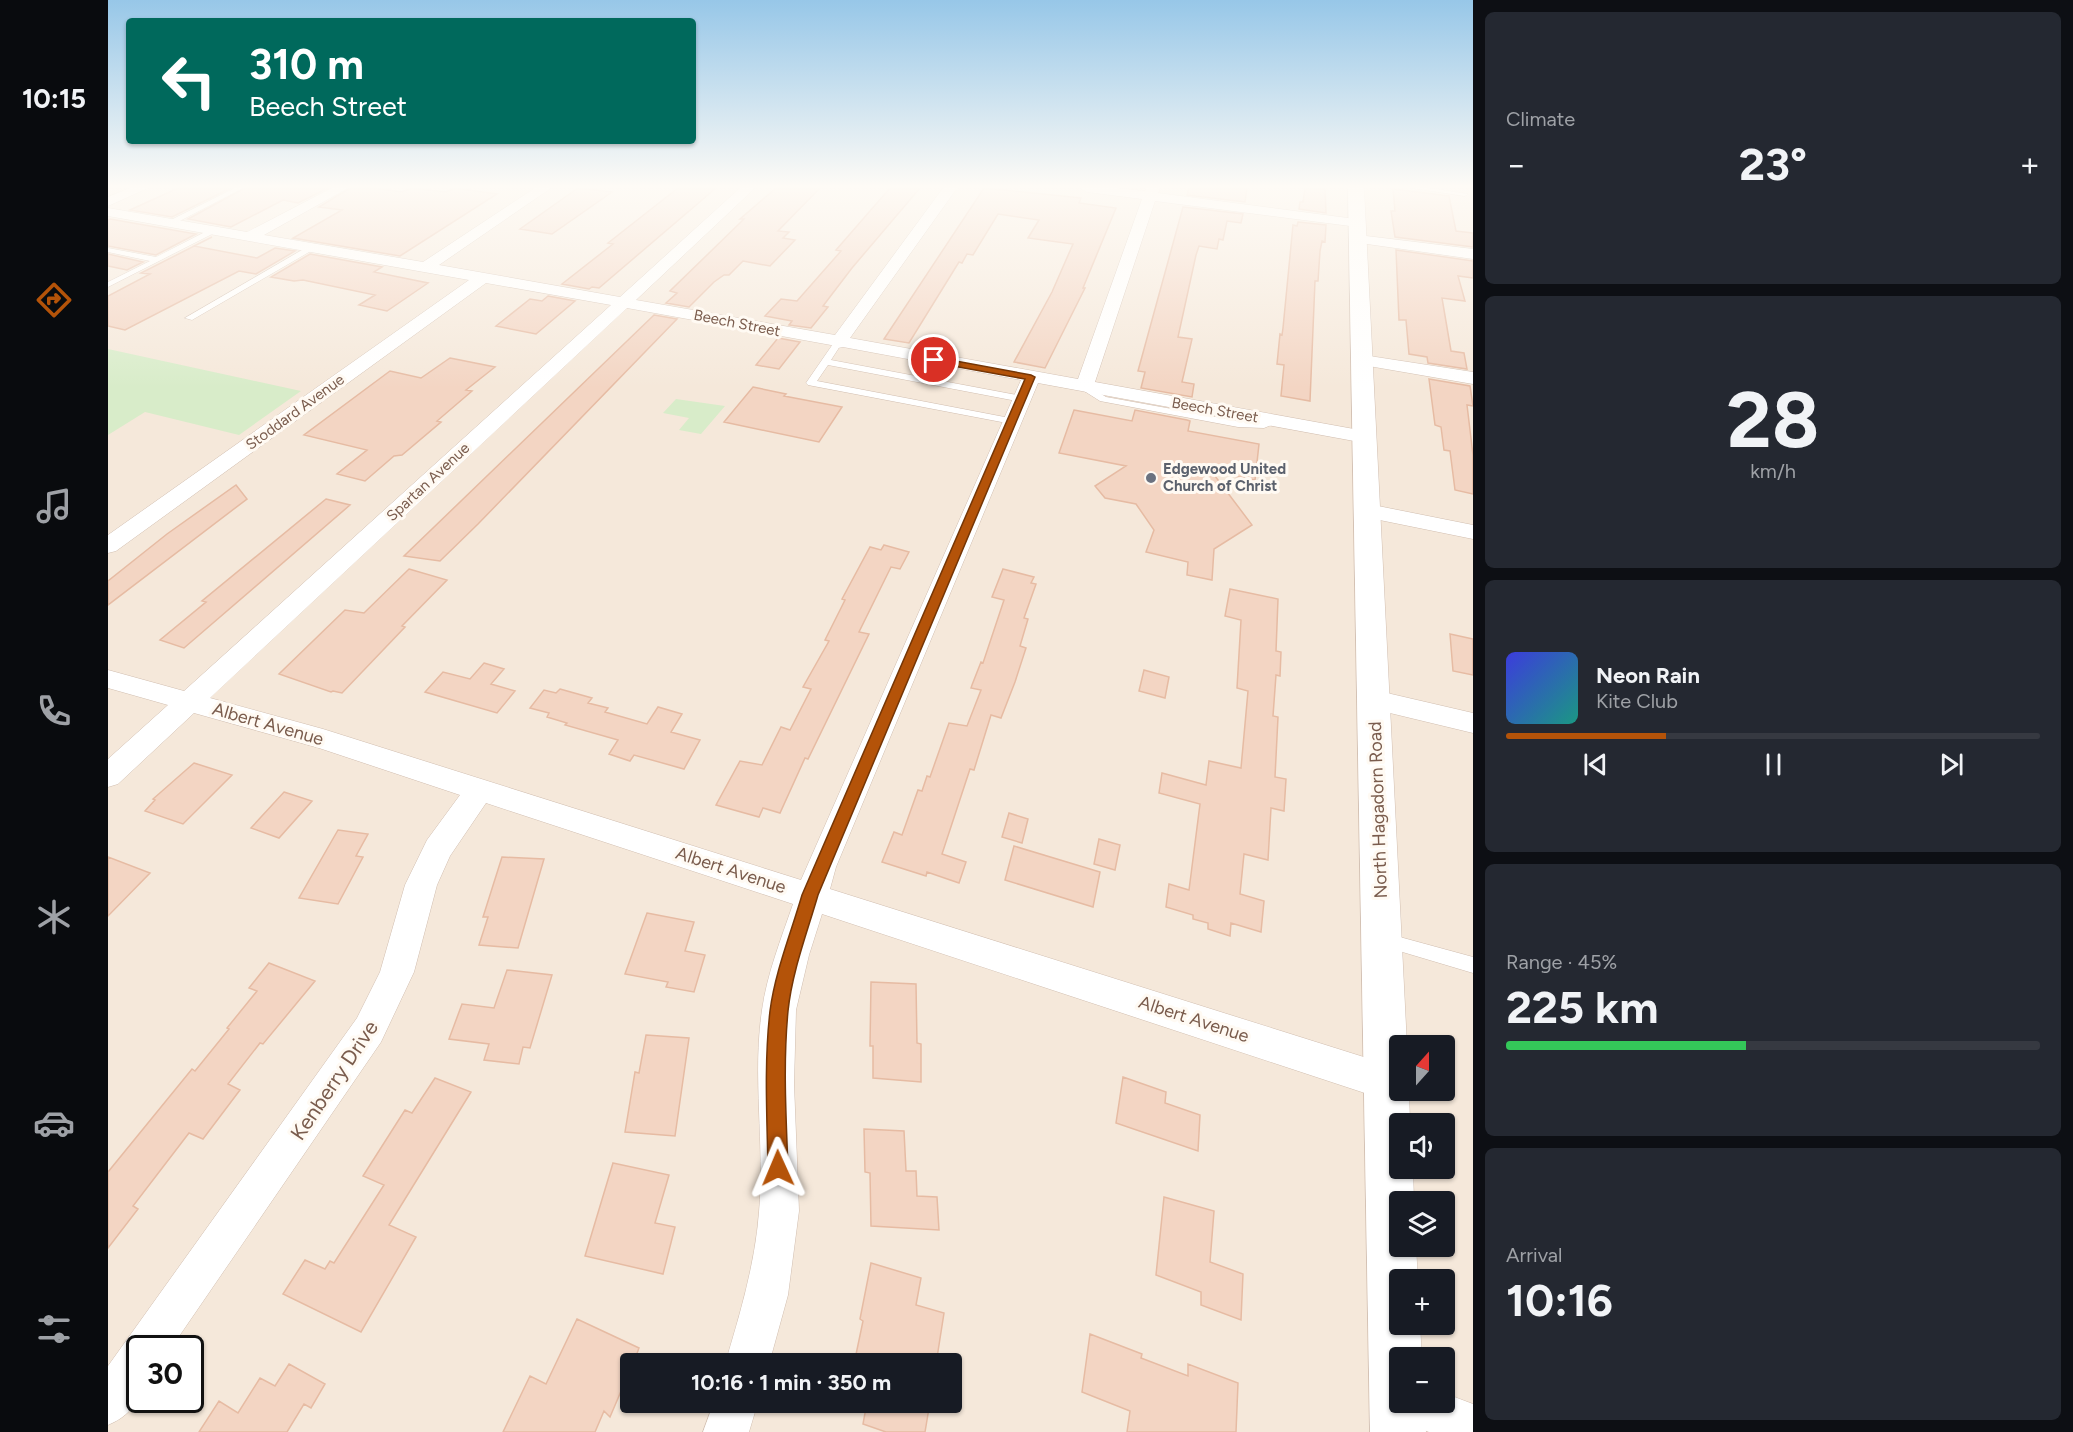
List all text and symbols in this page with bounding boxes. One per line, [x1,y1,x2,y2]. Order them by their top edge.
text: 310 m [249,39,364,90]
icon: left [150,42,228,120]
text: 10:15 [22,82,86,115]
text: Beech Street [249,90,407,123]
text: Climate [1506,107,1575,131]
text: 23° [1739,137,1807,191]
text: − [1506,145,1527,184]
text: + [2019,145,2040,184]
icon: directions [33,279,75,321]
street label: Beech Street [692,306,782,340]
pin [908,334,959,385]
icon: arrive [917,343,950,376]
street label: Stoddard Avenue [242,370,348,454]
text: 28 [1727,373,1819,467]
street label: Beech Street [1170,394,1260,427]
street label: Spartan Avenue [383,439,473,525]
text: km/h [1750,459,1796,483]
place label: Edgewood United Church of Christ [1163,460,1286,495]
marker: Edgewood United Church of Christ [1144,471,1158,485]
icon: music [33,485,75,527]
text: Neon Rain [1596,662,1700,689]
text: Kite Club [1596,689,1678,713]
icon: phone [33,690,75,732]
street label: Albert Avenue [210,698,326,750]
street label: North Hagadorn Road [1364,721,1392,899]
icon: previous [1579,748,1612,781]
icon: pause [1757,748,1790,781]
icon: next [1935,748,1968,781]
street label: Albert Avenue [673,842,789,898]
icon: climate [33,896,75,938]
text: Range · 45% [1506,950,1617,974]
text: 225 km [1506,980,1658,1034]
street label: Albert Avenue [1136,991,1252,1047]
street label: Kenberry Drive [285,1016,383,1144]
north arrow [1389,1035,1455,1101]
map controls [1389,1035,1455,1413]
icon: car [33,1102,75,1144]
button: sound [1389,1113,1455,1179]
position arrow [746,1136,810,1200]
button: layers [1389,1191,1455,1257]
text: Arrival [1506,1243,1562,1267]
button: + [1389,1269,1455,1335]
text: 10:16 [1506,1273,1613,1327]
icon: filters [33,1308,75,1350]
speed limit sign: 30 [126,1335,204,1413]
button: − [1389,1347,1455,1413]
text: 10:16 · 1 min · 350 m [691,1369,891,1396]

